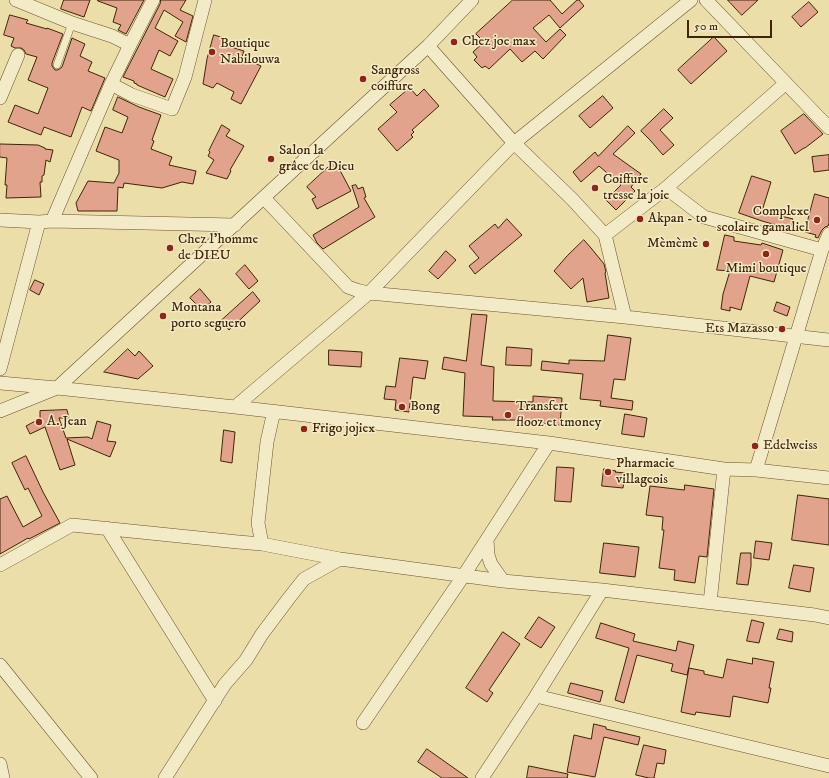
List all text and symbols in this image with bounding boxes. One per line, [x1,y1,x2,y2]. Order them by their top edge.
scale bar [689,12,774,38]
text: 50 m [694,19,718,34]
place label: Chez joe max [462,34,536,50]
place label: Boutique Nabilouwa [220,36,280,68]
marker: Chez joe max [449,37,459,47]
marker: Boutique Nabilouwa [207,47,217,57]
place label: Sangross coiffure [371,63,420,96]
marker: Sangross coiffure [358,74,368,84]
place label: Salon la grâce de Dieu [279,143,354,176]
marker: Salon la grâce de Dieu [266,154,276,164]
place label: Coiffure tresse la joie [603,172,669,204]
marker: Coiffure tresse la joie [590,183,600,193]
place label: Complexe scolaire gamaliel [717,204,809,236]
place label: Akpan - to [648,211,707,227]
marker: Akpan - to [635,214,645,224]
marker: Complexe scolaire gamaliel [812,215,822,225]
place label: Chez l'homme de DIEU [178,232,258,264]
place label: Mèmèmè [647,236,698,252]
marker: Mèmèmè [701,239,711,249]
marker: Chez l'homme de DIEU [165,243,175,253]
marker: Mimi boutique [761,249,771,259]
place label: Mimi boutique [725,261,807,277]
place label: Montana porto seguero [171,300,246,332]
marker: Montana porto seguero [158,311,168,321]
place label: Ets Mazasso [705,321,774,337]
marker: Ets Mazasso [777,324,787,334]
place label: Bong [410,399,440,415]
place label: Transfert flooz et tmoney [516,399,601,432]
marker: Bong [397,402,407,412]
marker: Transfert flooz et tmoney [503,410,513,420]
place label: A. Jean [47,414,87,430]
marker: A. Jean [34,417,44,427]
place label: Frigo jojiex [312,421,375,437]
marker: Frigo jojiex [299,424,309,434]
place label: Edelweiss [763,438,817,454]
marker: Edelweiss [750,441,760,451]
place label: Pharmacie villageois [616,456,675,488]
marker: Pharmacie villageois [603,467,613,477]

